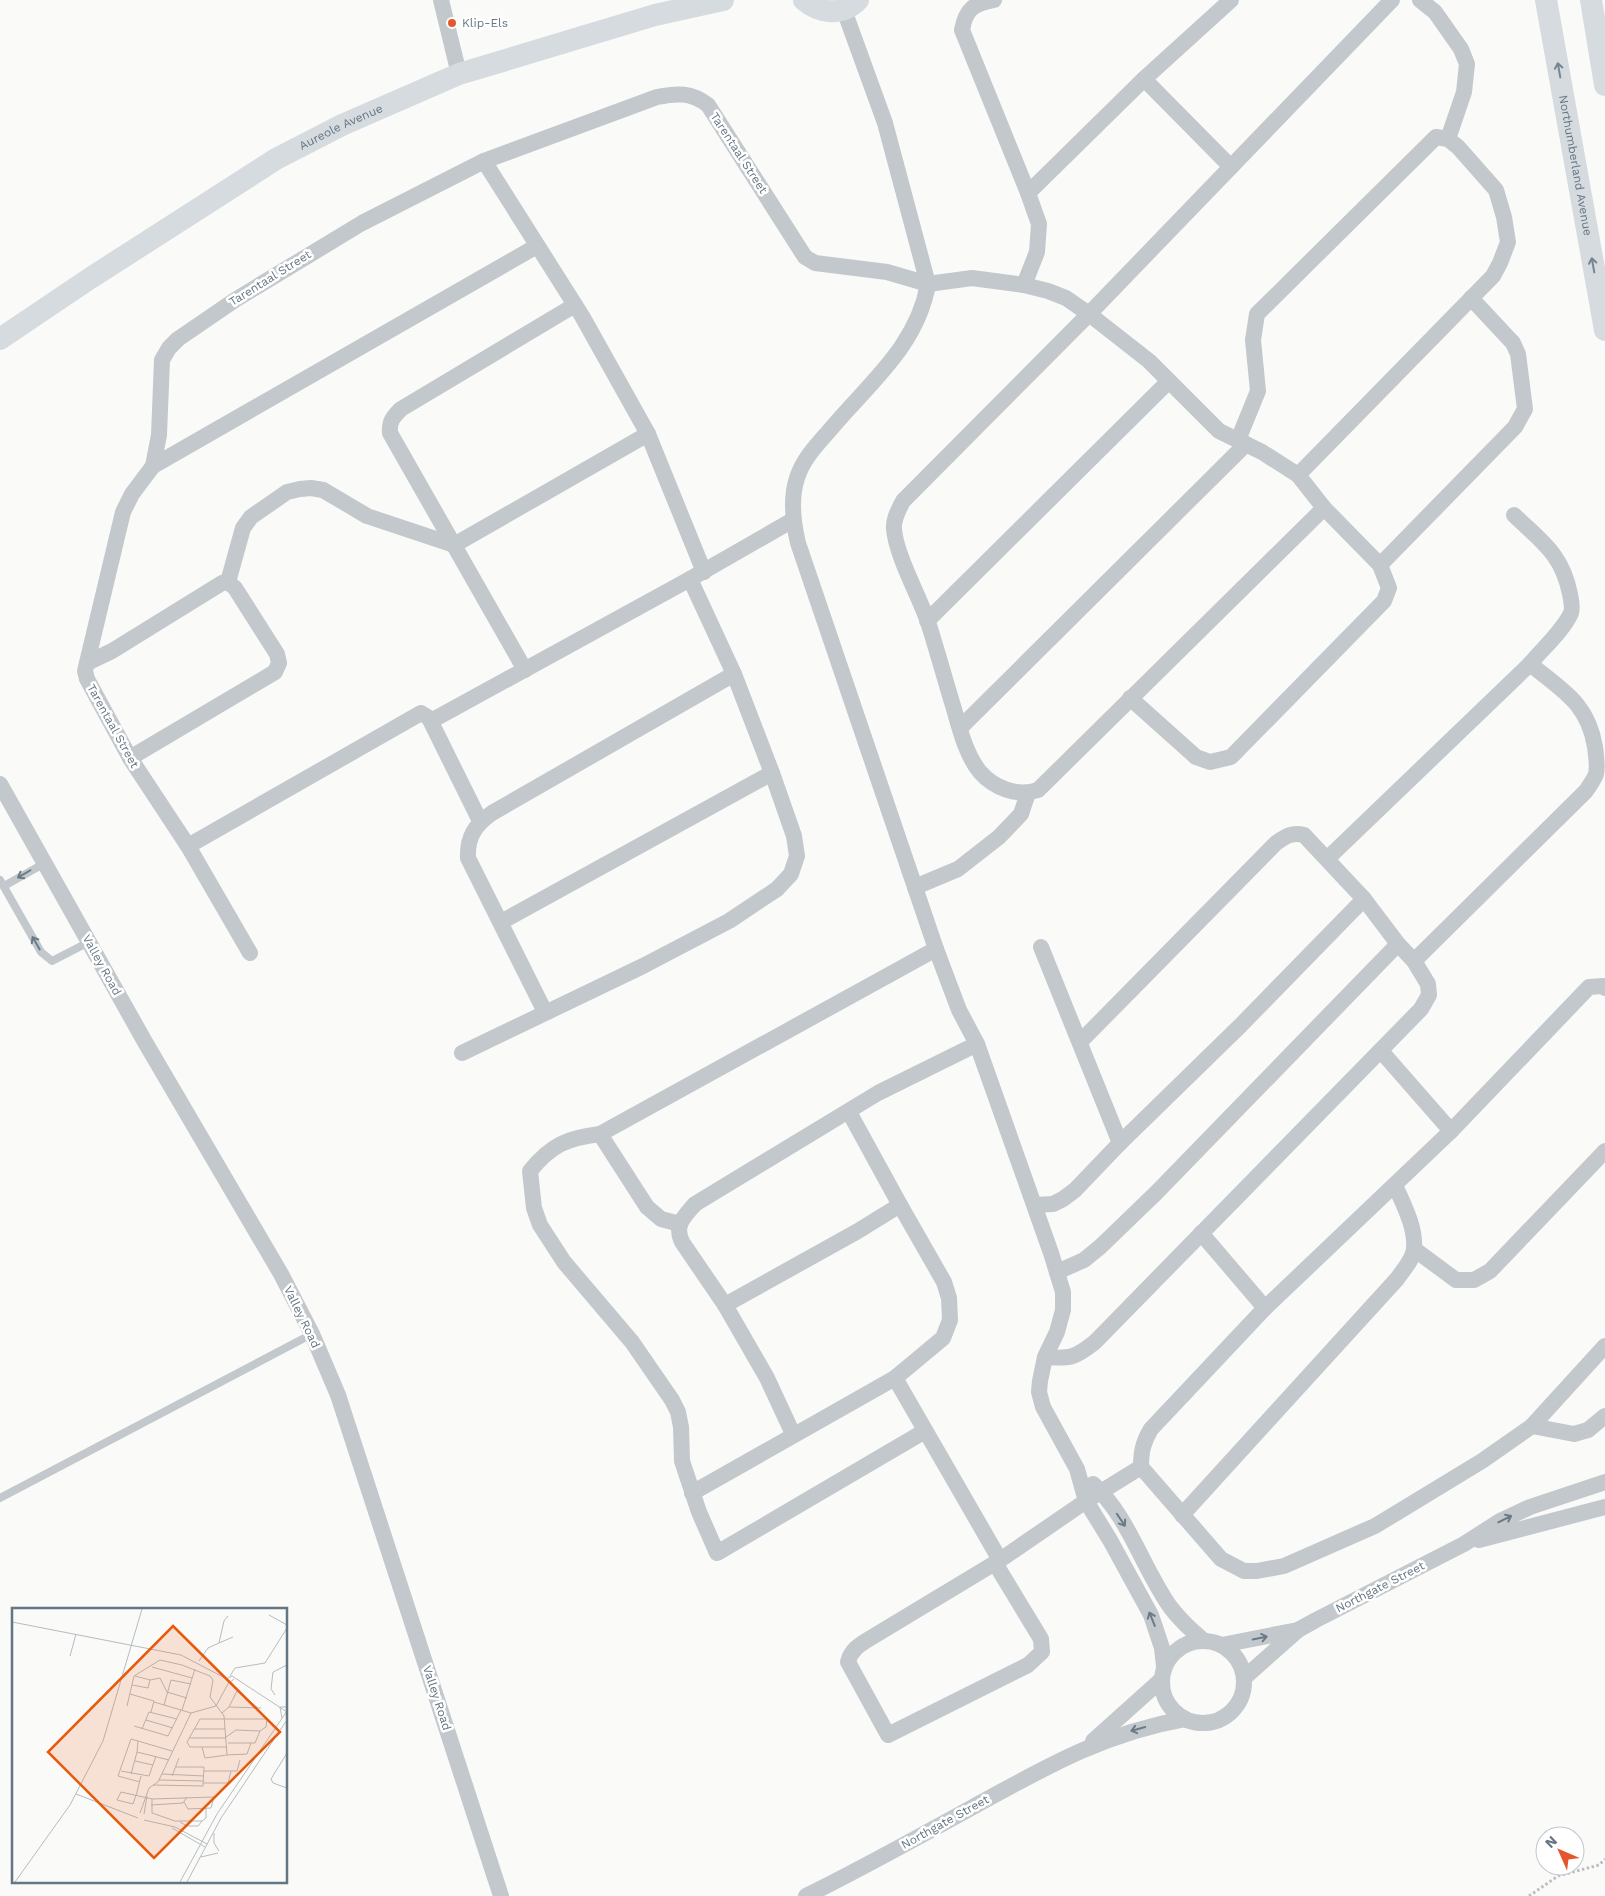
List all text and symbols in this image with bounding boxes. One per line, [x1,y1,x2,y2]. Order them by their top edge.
place label: Klip-Els [462,16,508,30]
marker: Klip-Els [446,17,458,29]
one-way arrow [1553,63,1563,79]
street label: Northumberland Avenue [1556,94,1595,237]
street label: Aureole Avenue [297,101,385,153]
street label: Tarentaal Street [708,110,770,196]
street label: Tarentaal Street [226,247,314,309]
one-way arrow [1588,257,1598,273]
street label: Tarentaal Street [84,682,142,770]
one-way arrow [16,869,31,879]
street label: Valley Road [80,932,124,998]
one-way arrow [31,937,41,951]
street label: Valley Road [281,1284,323,1350]
one-way arrow [1116,1513,1126,1527]
one-way arrow [1497,1514,1512,1523]
street label: Northgate Street [1333,1559,1427,1615]
inset map [12,1608,288,1884]
one-way arrow [1147,1612,1157,1627]
one-way arrow [1252,1632,1268,1642]
street label: Valley Road [420,1664,454,1732]
one-way arrow [1130,1725,1146,1735]
street label: Northgate Street [899,1792,991,1852]
north arrow [1535,1826,1585,1876]
text: N [1541,1832,1560,1851]

